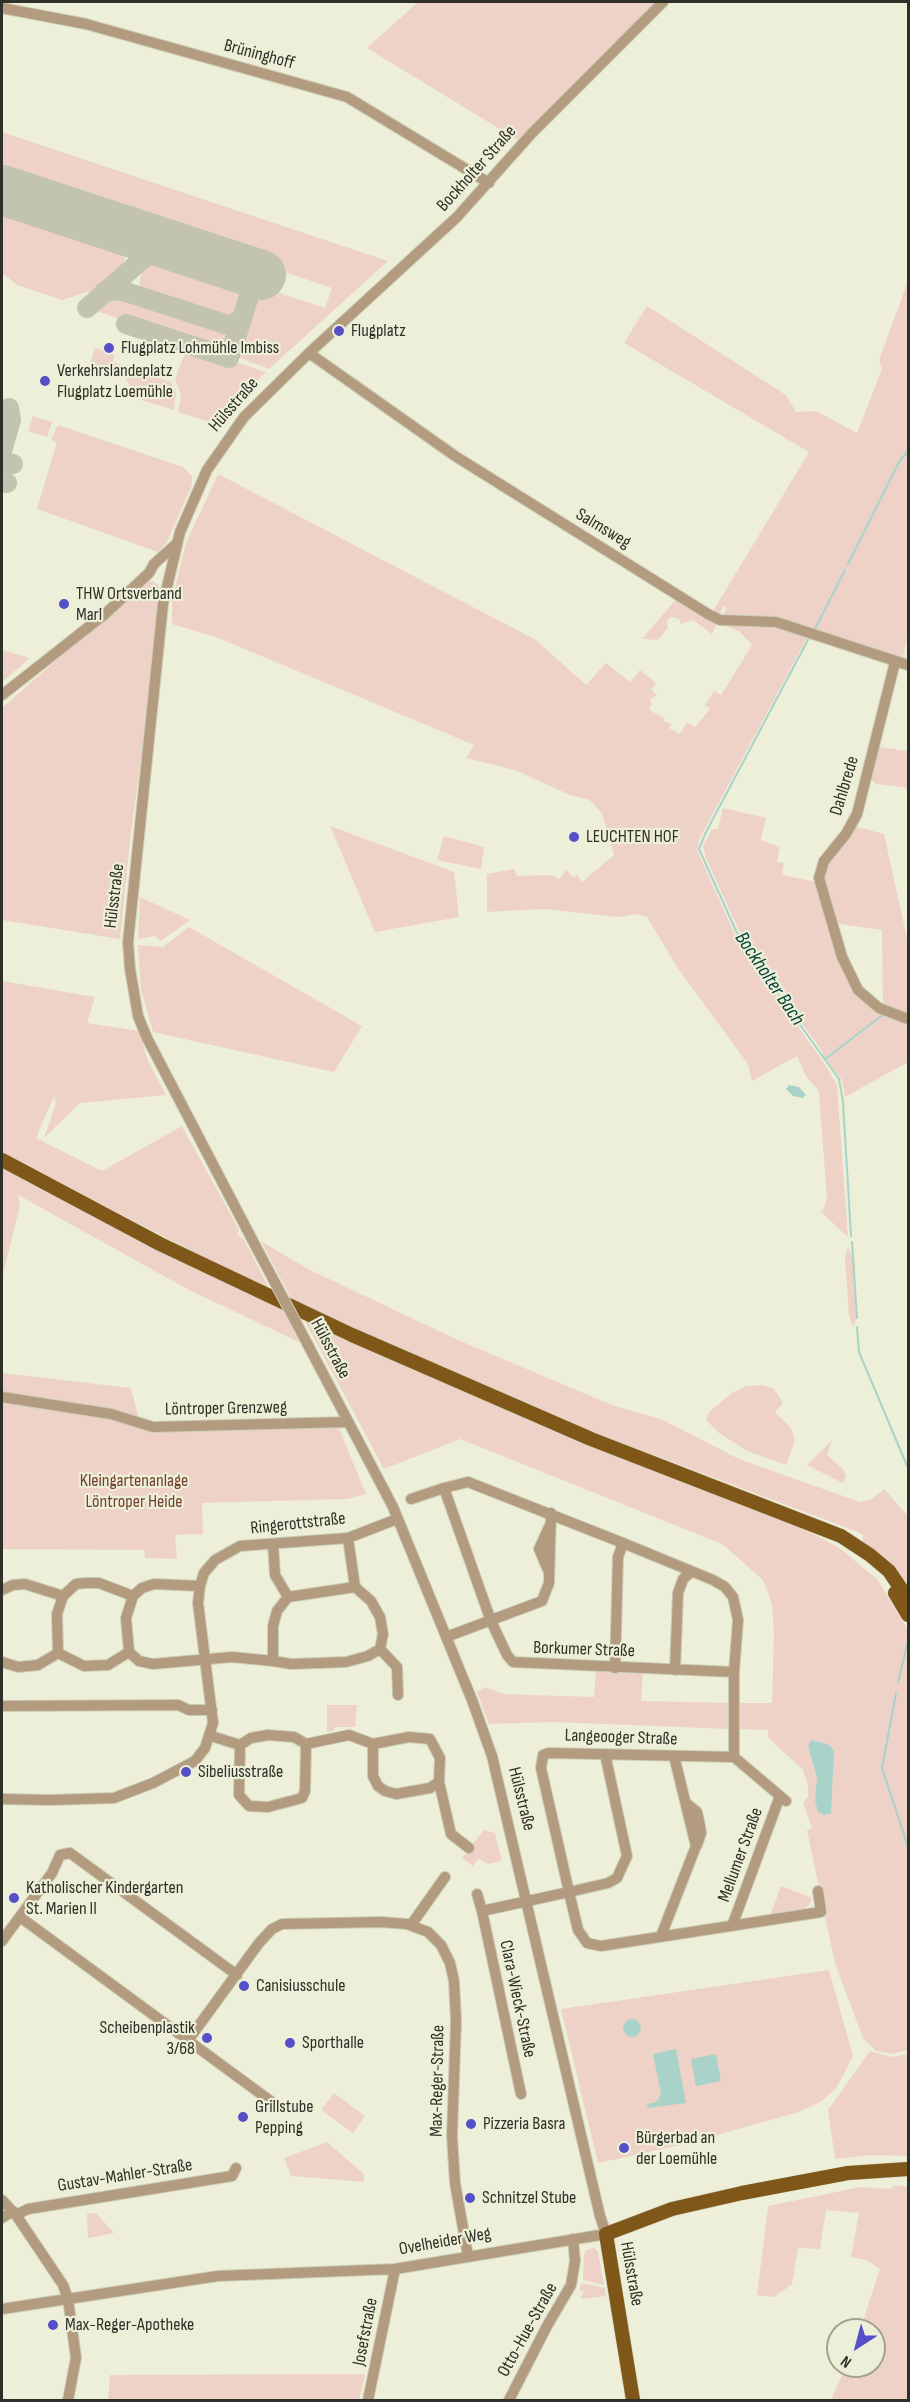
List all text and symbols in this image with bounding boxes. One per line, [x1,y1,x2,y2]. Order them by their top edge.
street label: Brüninghoff [221,35,297,75]
street label: Bockholter Straße [433,121,521,217]
place label: Flugplatz [351,320,406,342]
marker: Flugplatz [332,324,346,338]
place label: Flugplatz Lohmühle Imbiss [121,337,279,359]
marker: Flugplatz Lohmühle Imbiss [102,341,116,355]
place label: Verkehrslandeplatz Flugplatz Loemühle [57,360,173,403]
street label: Hülsstraße [205,373,263,437]
marker: Verkehrslandeplatz Flugplatz Loemühle [38,374,52,388]
street label: Salmsweg [572,504,634,554]
place label: THW Ortsverband Marl [76,583,182,626]
marker: THW Ortsverband Marl [57,597,71,611]
street label: Dahlbrede [826,754,864,818]
place label: LEUCHTEN HOF [586,826,679,848]
marker: LEUCHTEN HOF [567,830,581,844]
street label: Hülsstraße [100,863,130,929]
water label: Bockholter Bach [729,928,809,1030]
street label: Hülsstraße [305,1315,355,1383]
street label: Löntroper Grenzweg [165,1397,287,1421]
park label: Kleingartenanlage Löntroper Heide [80,1470,188,1512]
street label: Ringerottstraße [249,1508,347,1540]
street label: Borkumer Straße [533,1637,635,1663]
street label: Langeooger Straße [564,1725,678,1751]
place label: Sibeliusstraße [198,1761,283,1783]
marker: Sibeliusstraße [179,1765,193,1779]
street label: Hülsstraße [503,1765,539,1833]
street label: Mellumer Straße [714,1805,768,1905]
place label: Katholischer Kindergarten St. Marien II [26,1877,184,1920]
marker: Katholischer Kindergarten St. Marien II [7,1891,21,1905]
street label: Clara-Wieck-Straße [494,1938,540,2060]
place label: Canisiusschule [256,1975,345,1997]
marker: Canisiusschule [237,1979,251,1993]
place label: Scheibenplastik 3/68 [99,2017,195,2060]
street label: Max-Reger-Straße [426,2025,450,2137]
marker: Scheibenplastik 3/68 [200,2031,214,2045]
place label: Sporthalle [302,2032,364,2054]
marker: Sporthalle [283,2036,297,2050]
place label: Grillstube Pepping [255,2096,313,2138]
marker: Grillstube Pepping [236,2110,250,2124]
place label: Pizzeria Basra [483,2113,565,2135]
marker: Pizzeria Basra [464,2117,478,2131]
place label: Bürgerbad an der Loemühle [636,2127,717,2170]
marker: Bürgerbad an der Loemühle [617,2141,631,2155]
street label: Gustav-Mahler-Straße [56,2155,194,2197]
place label: Schnitzel Stube [482,2187,576,2209]
marker: Schnitzel Stube [463,2191,477,2205]
street label: Ovelheider Weg [397,2223,493,2261]
street label: Hülsstraße [615,2240,647,2308]
street label: Otto-Hue-Straße [493,2279,563,2381]
street label: Josefstraße [349,2296,383,2368]
place label: Max-Reger-Apotheke [65,2314,194,2336]
marker: Max-Reger-Apotheke [46,2318,60,2332]
north arrow [826,2318,886,2378]
text: N [837,2351,855,2372]

